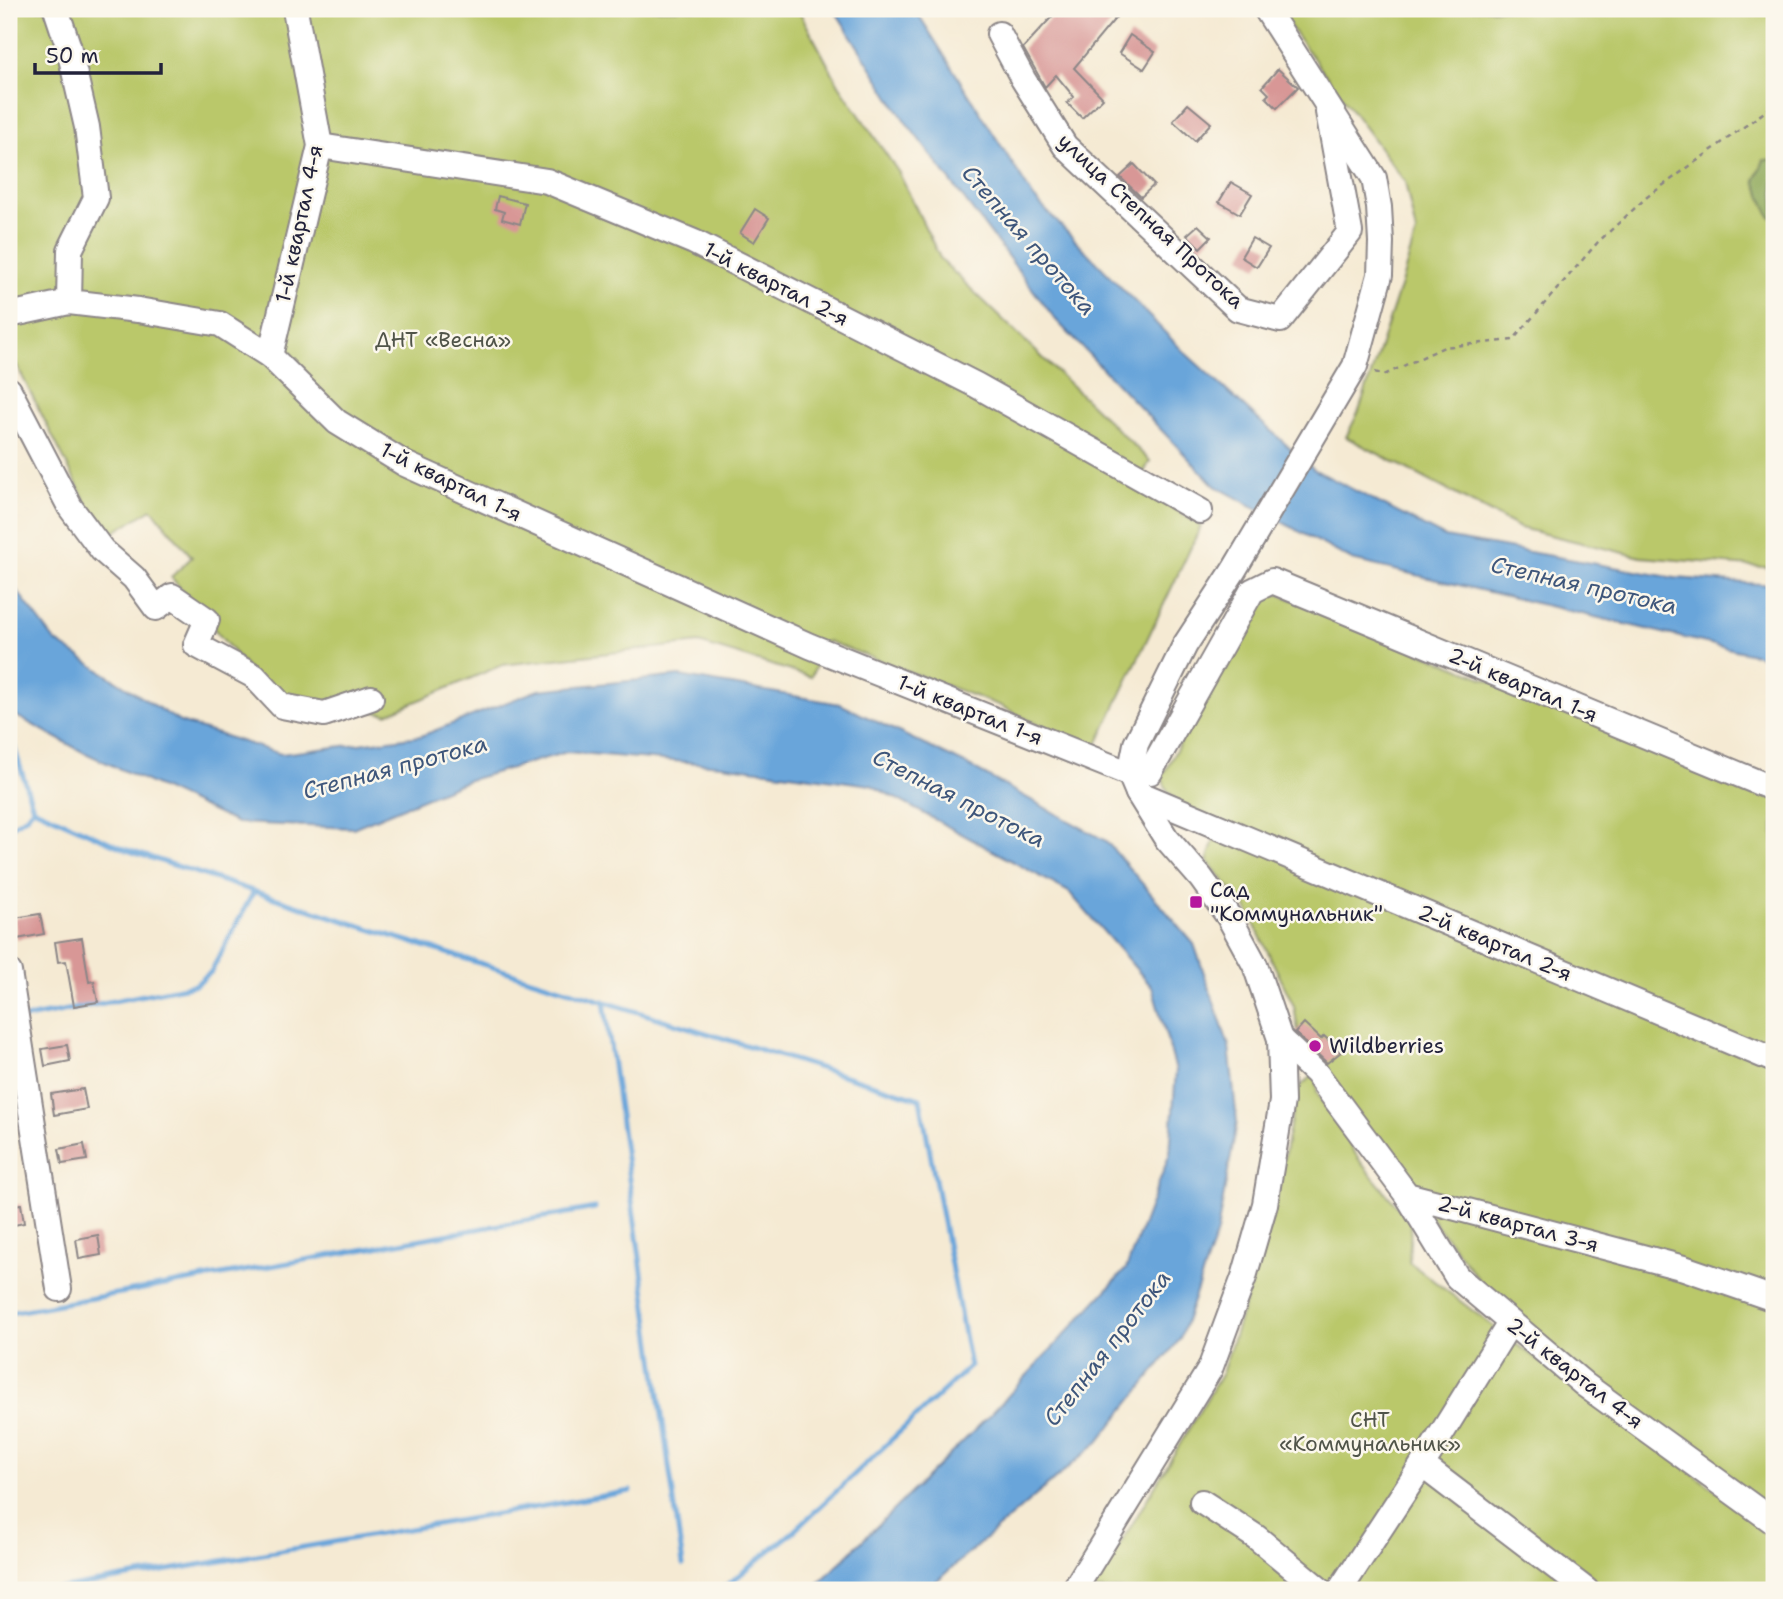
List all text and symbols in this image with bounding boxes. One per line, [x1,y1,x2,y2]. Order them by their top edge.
scale bar [35,32,161,76]
text: 50 m [46,42,99,70]
street label: улица Степная Протока [1052,127,1250,315]
street label: 1-й квартал 4-я [269,142,329,306]
water label: Степная протока [955,158,1103,322]
street label: 1-й квартал 2-я [699,235,853,333]
park label: ДНТ «Весна» [375,326,511,354]
street label: 1-й квартал 1-я [376,436,526,528]
water label: Степная протока [1488,549,1680,621]
street label: 2-й квартал 1-я [1444,641,1602,729]
street label: 1-й квартал 1-я [893,668,1047,752]
water label: Степная протока [299,728,491,806]
water label: Степная протока [867,741,1051,855]
place label: Сад "Коммунальник" [1210,876,1383,928]
marker: Сад "Коммунальник" [1188,894,1204,910]
street label: 2-й квартал 2-я [1414,898,1576,988]
place label: Wildberries [1329,1032,1444,1060]
marker: Wildberries [1307,1038,1323,1054]
street label: 2-й квартал 3-я [1434,1189,1602,1259]
water label: Степная протока [1037,1264,1177,1432]
street label: 2-й квартал 4-я [1501,1311,1649,1435]
park label: СНТ «Коммунальник» [1279,1406,1461,1458]

